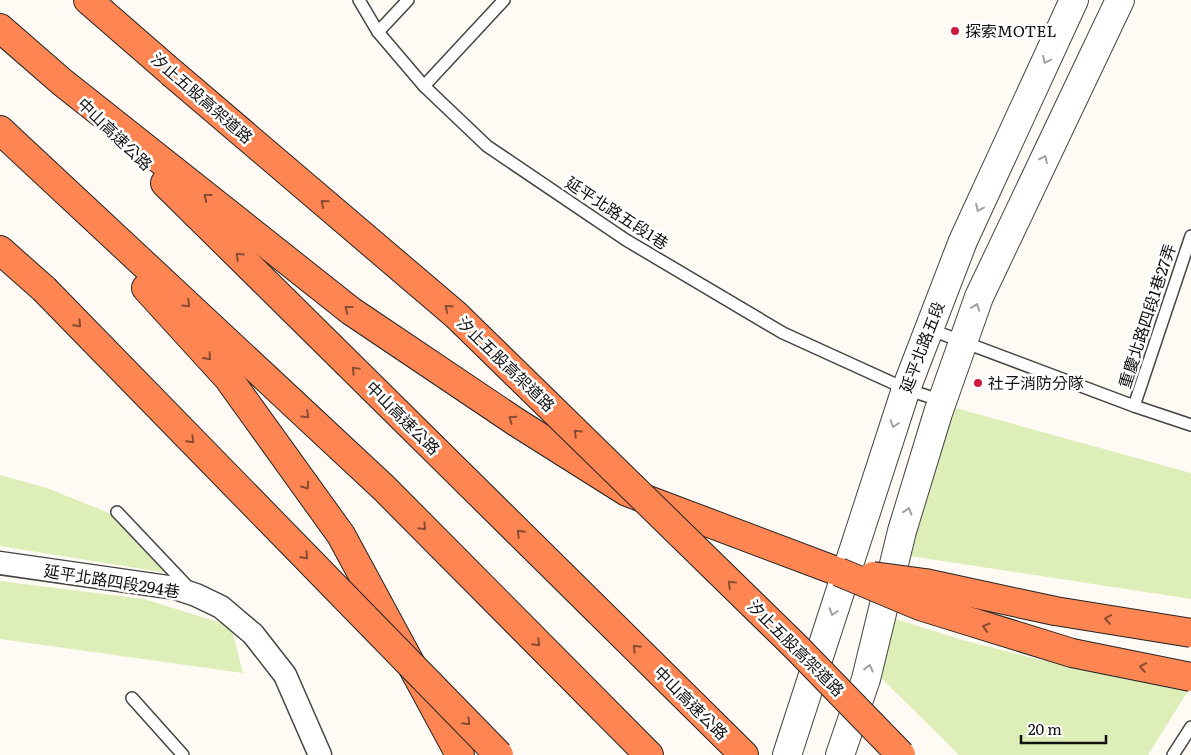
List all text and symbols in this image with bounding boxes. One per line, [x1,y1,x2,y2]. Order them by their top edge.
place label: 探索MOTEL [965,18,1057,42]
marker: 探索MOTEL [949,25,961,37]
street label: 汐止五股高架道路 [146,46,259,148]
one-way arrow [1042,55,1053,64]
street label: 中山高速公路 [73,91,159,175]
one-way arrow [1038,156,1048,165]
street label: 延平北路五段1巷 [561,170,674,254]
one-way arrow [204,195,213,203]
one-way arrow [321,200,330,209]
one-way arrow [974,203,985,212]
street label: 重慶北路四段1巷27弄 [1111,240,1181,391]
one-way arrow [236,253,245,262]
one-way arrow [181,298,190,307]
street label: 延平北路五段 [893,298,949,396]
one-way arrow [970,303,980,311]
one-way arrow [345,306,354,314]
one-way arrow [445,306,454,314]
street label: 汐止五股高架道路 [452,310,561,416]
one-way arrow [72,318,81,327]
one-way arrow [202,351,211,360]
one-way arrow [352,367,361,376]
place label: 社子消防分隊 [988,370,1084,394]
street label: 中山高速公路 [361,375,446,460]
marker: 社子消防分隊 [972,377,984,389]
one-way arrow [300,409,309,418]
one-way arrow [508,416,517,426]
one-way arrow [890,420,900,428]
one-way arrow [574,430,583,439]
one-way arrow [185,434,194,443]
one-way arrow [300,481,309,490]
one-way arrow [903,507,913,516]
one-way arrow [417,522,426,531]
one-way arrow [517,530,526,539]
one-way arrow [299,551,308,560]
street label: 延平北路四段294巷 [42,557,182,603]
one-way arrow [728,581,737,590]
street label: 汐止五股高架道路 [743,594,850,701]
one-way arrow [829,608,839,616]
one-way arrow [1104,615,1113,625]
one-way arrow [982,622,991,632]
one-way arrow [532,637,541,646]
one-way arrow [632,645,641,654]
street label: 中山高速公路 [649,660,734,745]
one-way arrow [1139,663,1148,673]
one-way arrow [863,664,874,673]
scale bar [1021,712,1106,744]
one-way arrow [462,717,471,726]
text: 20 m [1028,717,1062,740]

